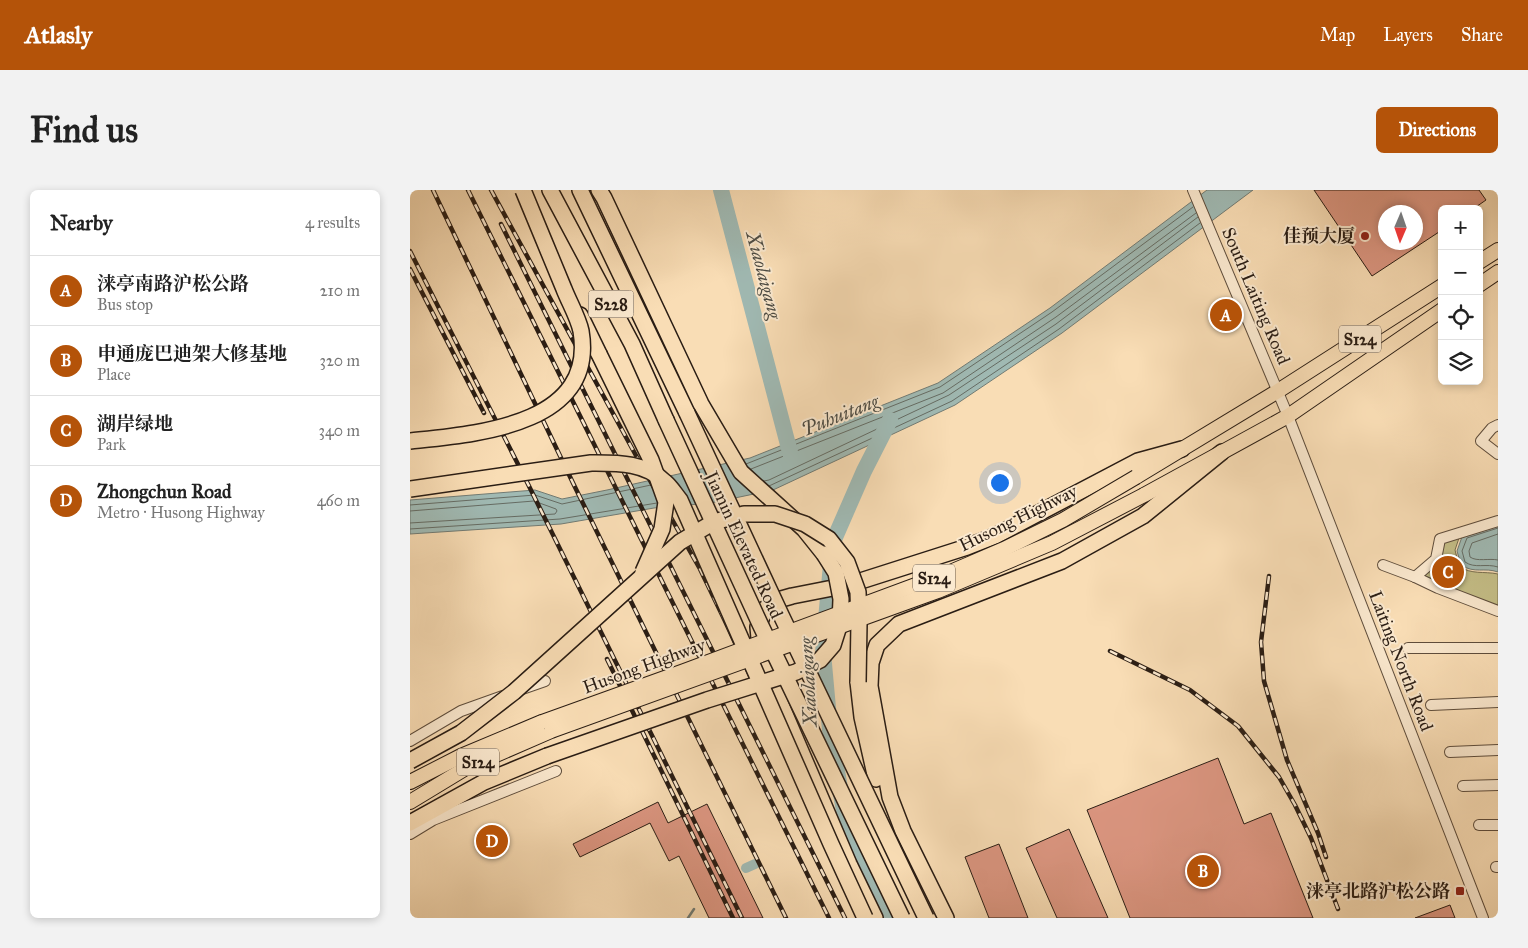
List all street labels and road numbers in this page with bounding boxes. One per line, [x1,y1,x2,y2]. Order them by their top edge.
street label: South Laiting Road [1216,224,1295,368]
road number: S228 [588,290,634,318]
road number: S124 [1339,326,1381,352]
street label: Jiamin Elevated Road [698,466,788,623]
street label: Husong Highway [955,480,1082,557]
road number: S124 [913,564,955,592]
street label: Laiting North Road [1363,588,1438,735]
street label: Husong Highway [580,633,709,699]
road number: S124 [457,748,499,776]

